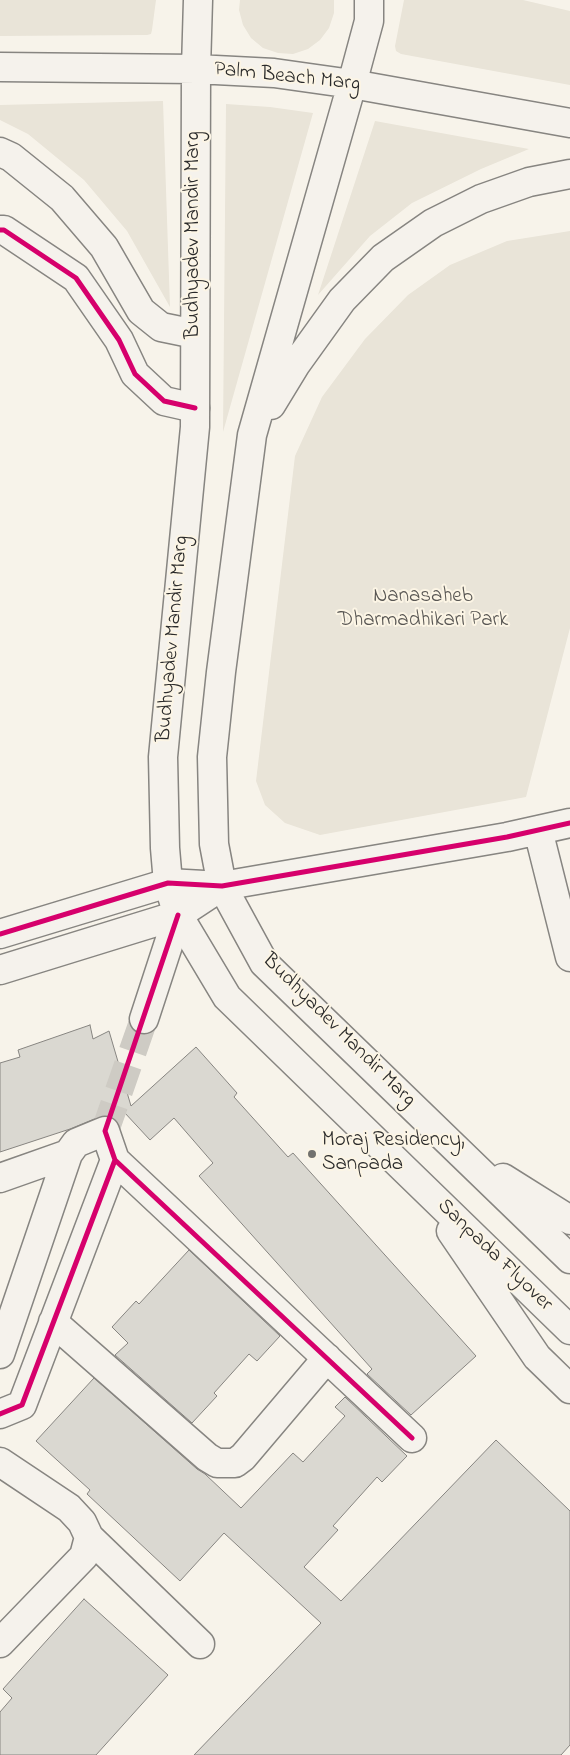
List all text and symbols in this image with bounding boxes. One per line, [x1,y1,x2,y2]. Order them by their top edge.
street label: Palm Beach Marg [213,58,361,98]
street label: Budhyadev Mandir Marg [182,131,208,339]
street label: Budhyadev Mandir Marg [152,535,196,743]
park label: Nanasaheb Dharmadhikari Park [338,585,508,635]
street label: Budhyadev Mandir Marg [256,949,420,1113]
place label: Moraj Residency, Sanpada [322,1129,465,1179]
marker: Moraj Residency, Sanpada [306,1148,318,1160]
street label: Sanpada Flyover [431,1194,557,1318]

